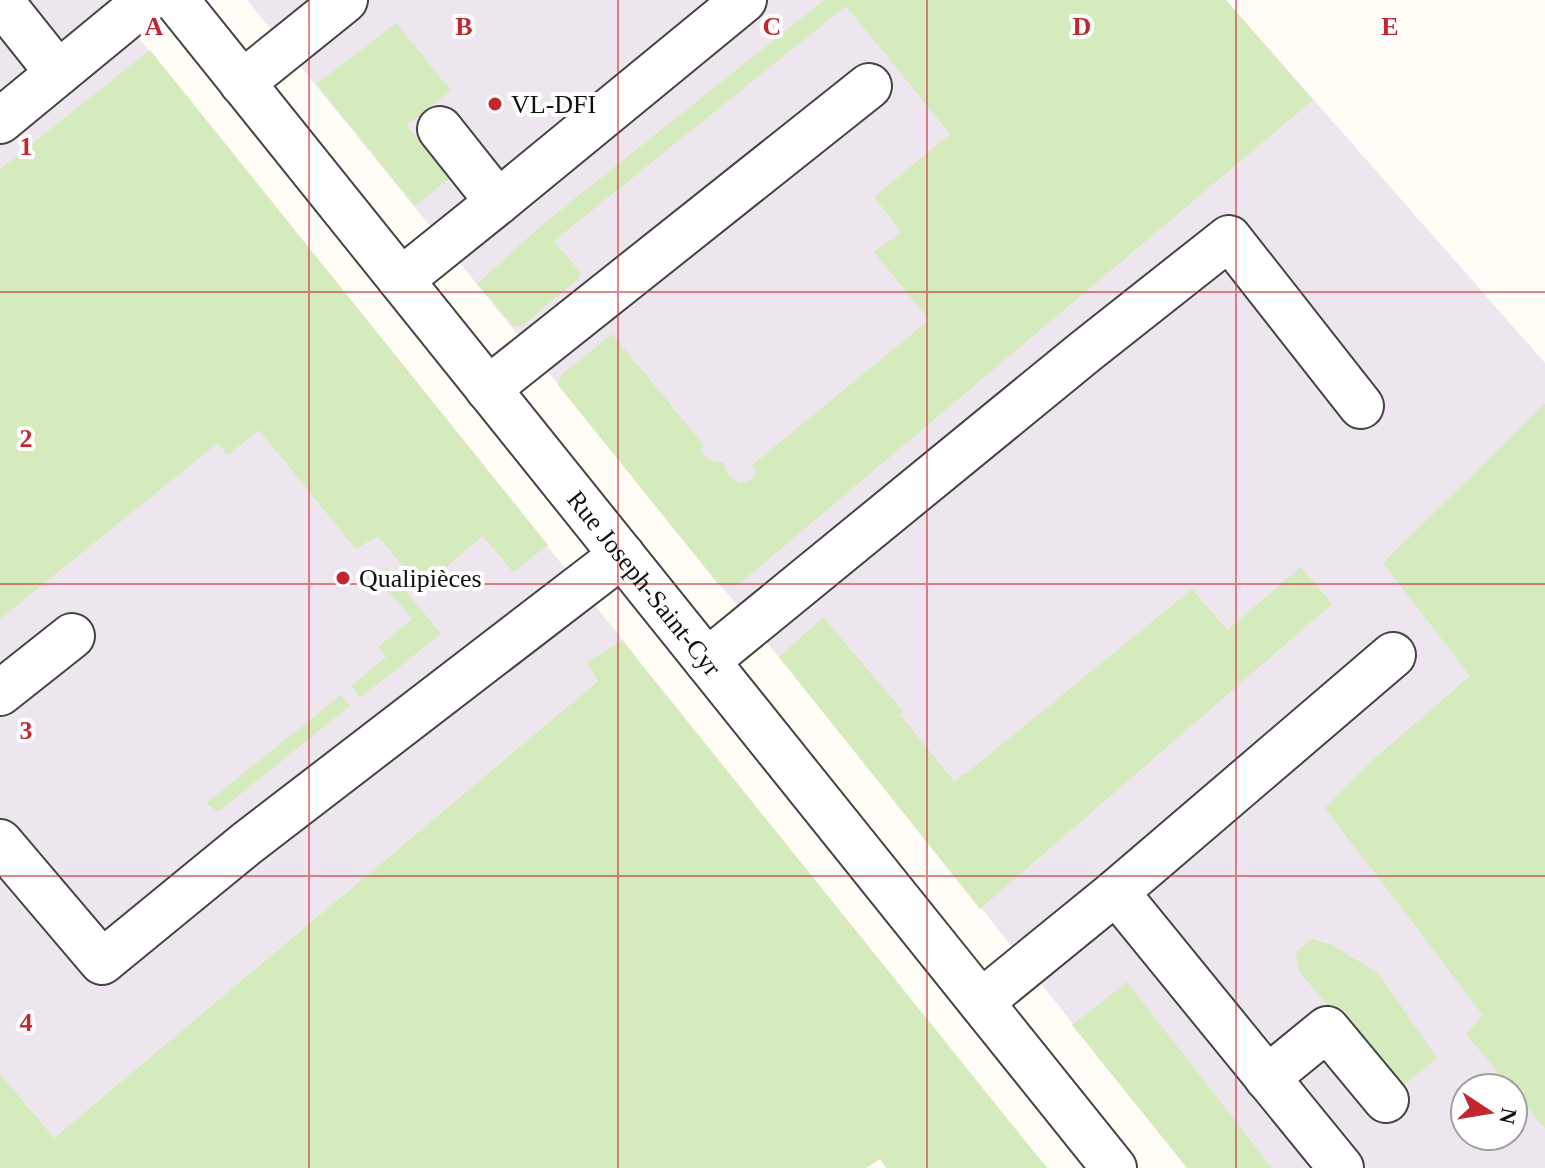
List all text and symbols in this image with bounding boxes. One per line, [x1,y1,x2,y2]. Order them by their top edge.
text: A [145,12,164,41]
text: B [455,12,473,41]
text: C [763,12,781,41]
text: D [1073,12,1091,41]
text: E [1381,12,1399,41]
place label: VL-DFI [511,90,596,119]
marker: VL-DFI [486,95,504,113]
text: 1 [20,132,33,161]
text: 2 [20,424,33,453]
street label: Rue Joseph-Saint-Cyr [561,485,728,682]
place label: Qualipièces [359,564,482,593]
marker: Qualipièces [334,569,352,587]
text: 3 [20,716,33,745]
text: 4 [20,1008,33,1037]
north arrow [1449,1072,1529,1152]
text: N [1494,1106,1522,1127]

